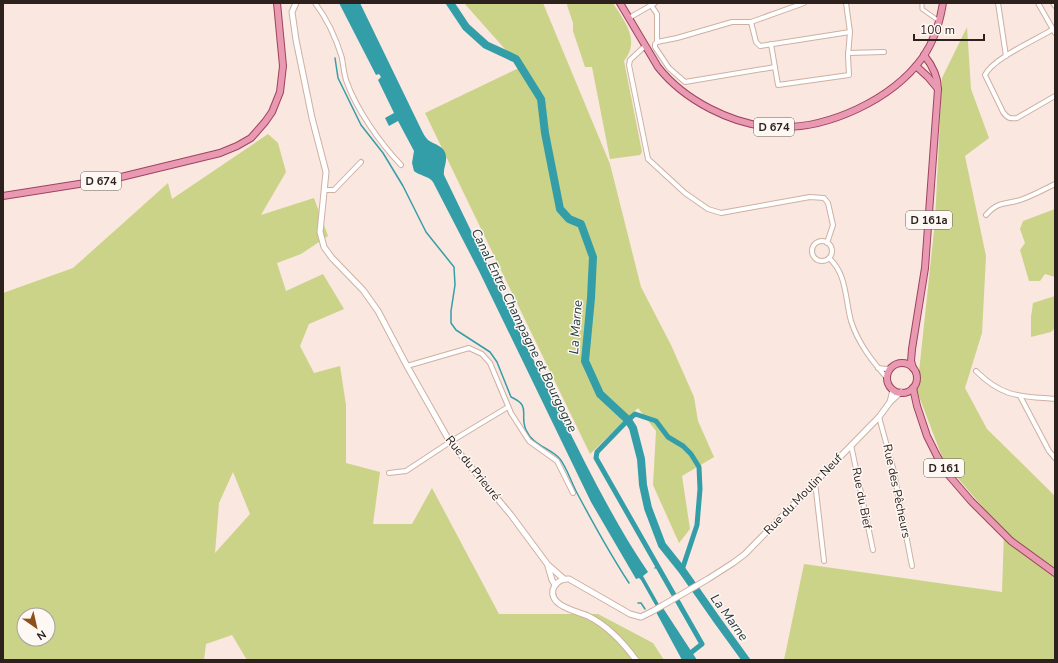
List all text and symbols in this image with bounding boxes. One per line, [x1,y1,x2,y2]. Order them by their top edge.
scale bar [914,16,984,42]
text: 100 m [920,22,955,38]
road number: D 674 [754,118,794,136]
road number: D 674 [81,172,121,190]
road number: D 161a [906,211,952,229]
water label: Canal Entre Champagne et Bourgogne [467,226,581,435]
water label: La Marne [565,299,587,355]
street label: Rue du Prieuré [442,432,504,504]
street label: Rue des Pêcheurs [879,443,915,540]
street label: Rue du Moulin Neuf [760,449,847,538]
road number: D 161 [924,459,964,477]
street label: Rue du Bief [848,466,876,531]
water label: La Marne [706,590,752,645]
north arrow [16,607,56,647]
text: N [34,626,49,643]

